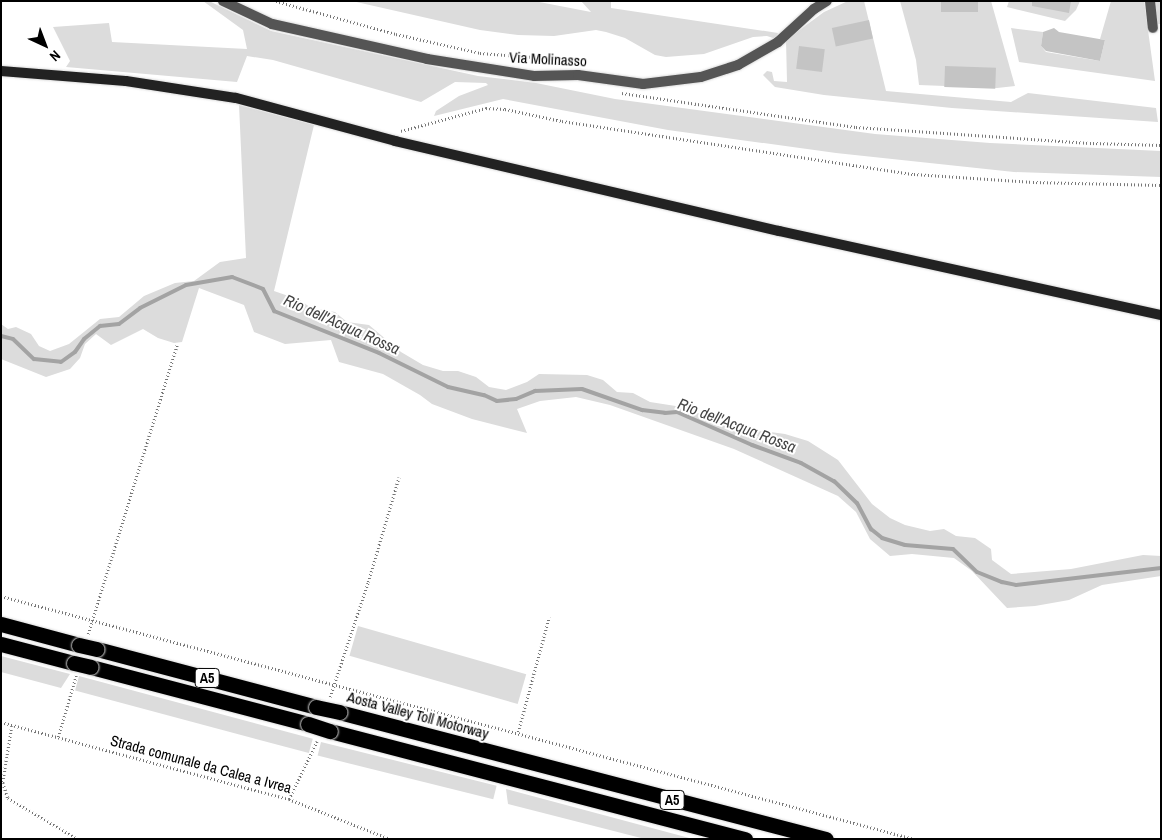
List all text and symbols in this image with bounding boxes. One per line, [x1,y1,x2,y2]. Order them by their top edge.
north arrow [20,20,70,70]
text: N [46,47,64,65]
street label: Via Molinasso [509,48,587,70]
water label: Rio dell'Acqua Rossa [281,290,403,358]
water label: Rio dell'Acqua Rossa [675,394,799,456]
road number: A5 [194,666,220,690]
street label: Aosta Valley Toll Motorway [345,687,491,743]
street label: Strada comunale da Calea a Ivrea [109,731,293,797]
road number: A5 [660,788,684,812]

